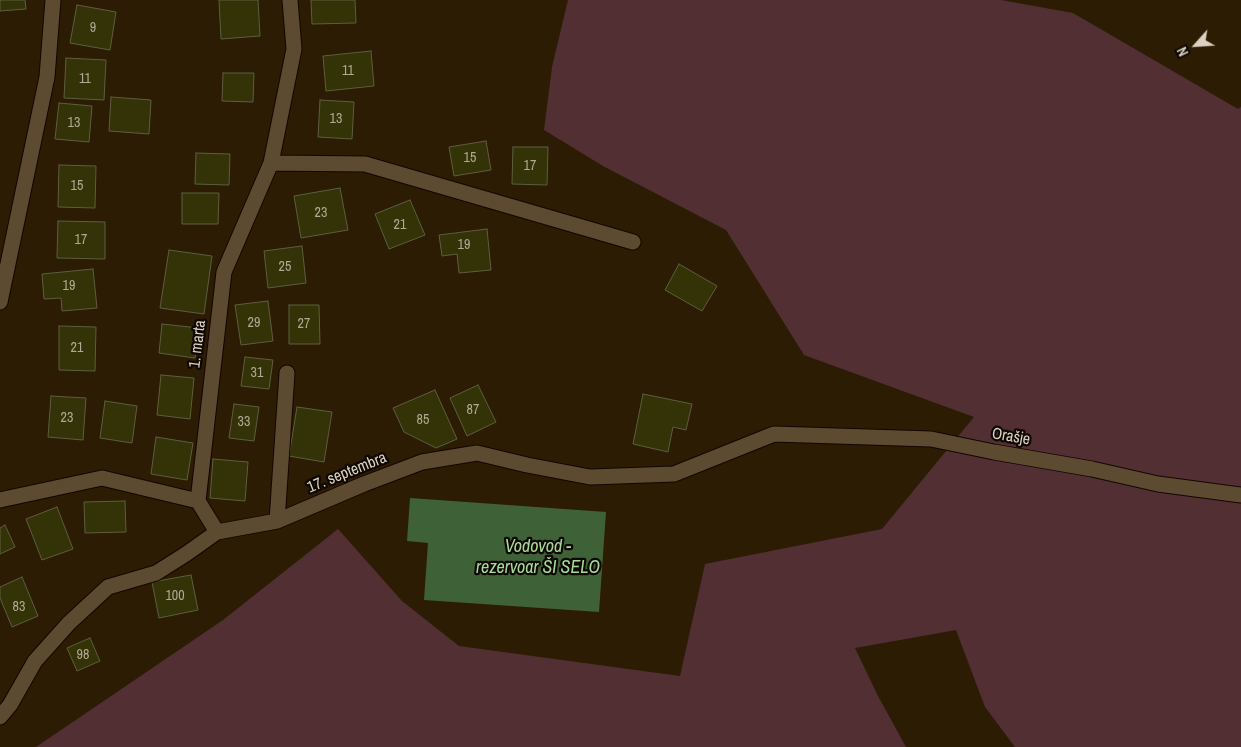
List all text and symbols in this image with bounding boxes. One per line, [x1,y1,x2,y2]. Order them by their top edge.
house number: 9 [90,20,96,36]
north arrow [1171,20,1221,70]
text: N [1173,44,1192,59]
house number: 11 [342,63,354,79]
house number: 11 [79,71,91,87]
house number: 13 [330,111,342,127]
house number: 13 [68,115,80,131]
house number: 15 [464,150,476,166]
house number: 17 [524,158,536,174]
house number: 15 [71,178,83,194]
house number: 23 [315,205,327,221]
house number: 21 [394,217,406,233]
house number: 17 [75,232,87,248]
house number: 19 [458,237,470,253]
house number: 25 [279,259,291,275]
house number: 19 [63,278,75,294]
house number: 29 [248,315,260,331]
house number: 27 [298,316,310,332]
street label: 1. marta [186,319,210,369]
house number: 21 [71,340,83,356]
house number: 31 [251,365,263,381]
house number: 87 [467,402,479,418]
house number: 23 [61,410,73,426]
house number: 85 [417,412,429,428]
house number: 33 [238,414,250,430]
street label: Orašje [990,424,1032,450]
street label: 17. septembra [305,448,389,498]
water label: Vodovod - rezervoar ŠI SELO [476,536,600,578]
house number: 100 [165,588,185,604]
house number: 83 [13,599,25,615]
house number: 98 [77,647,89,663]

